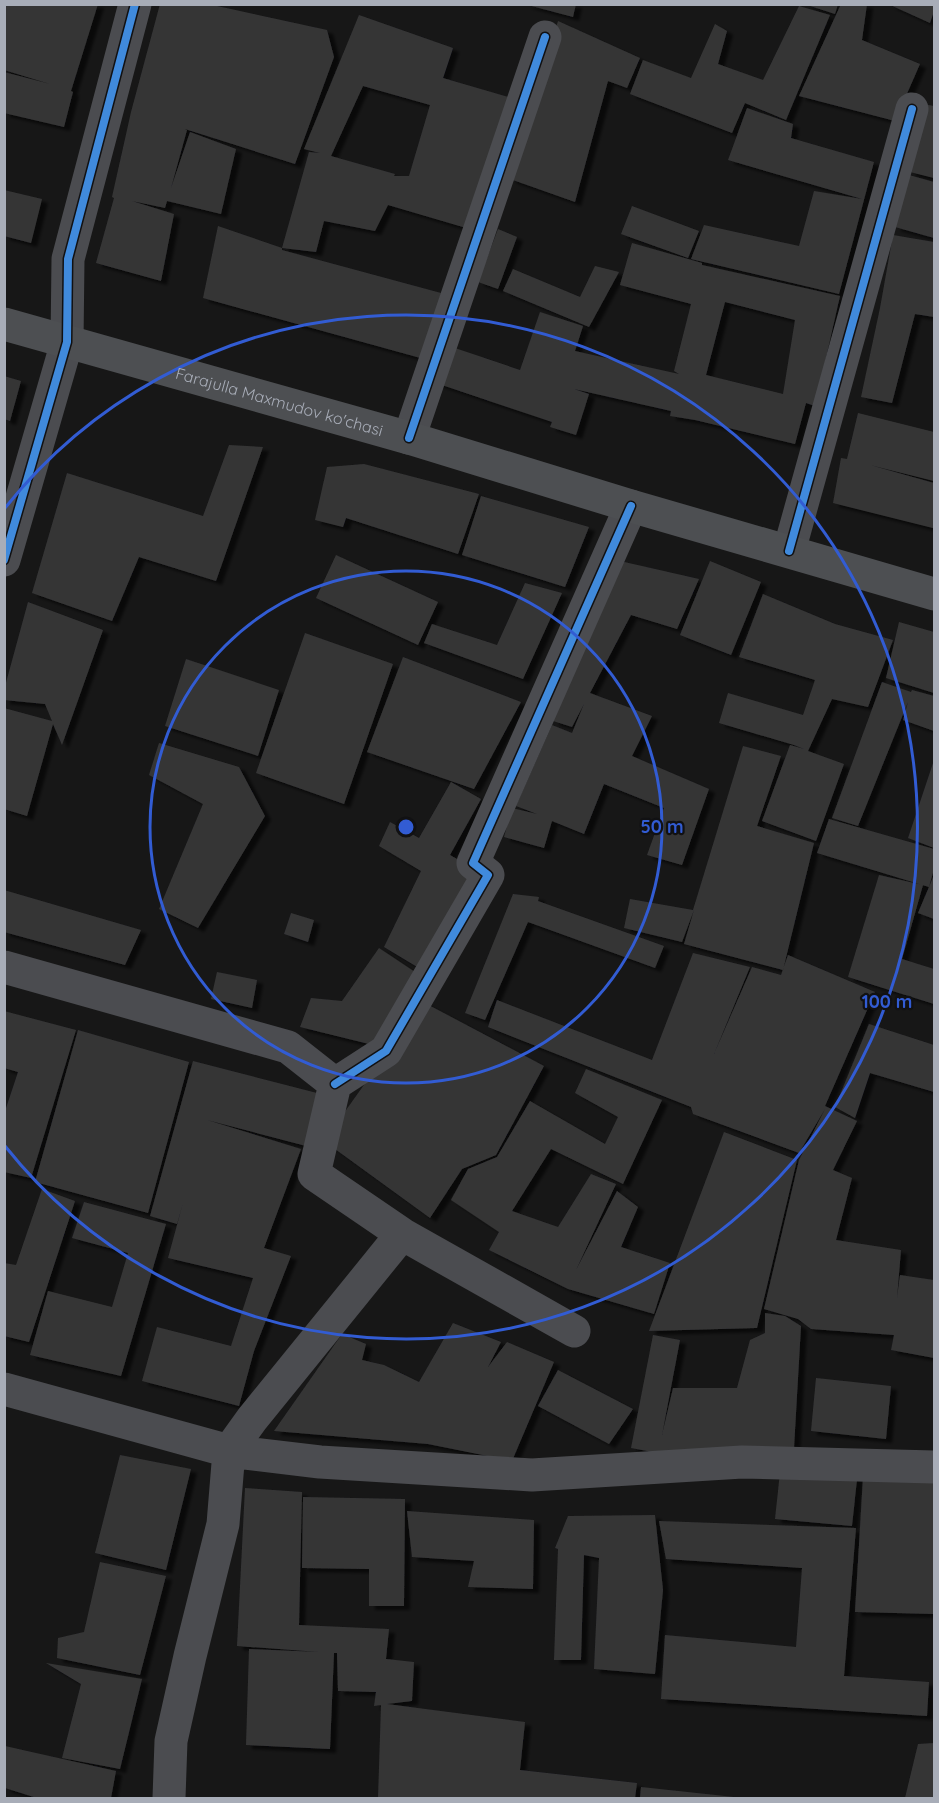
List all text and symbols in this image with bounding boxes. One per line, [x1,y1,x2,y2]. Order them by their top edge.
street label: Farajulla Maxmudov ko'chasi [173,363,385,440]
text: 50 m [640,815,684,838]
centre of rings [396,817,416,837]
text: 100 m [862,990,912,1013]

